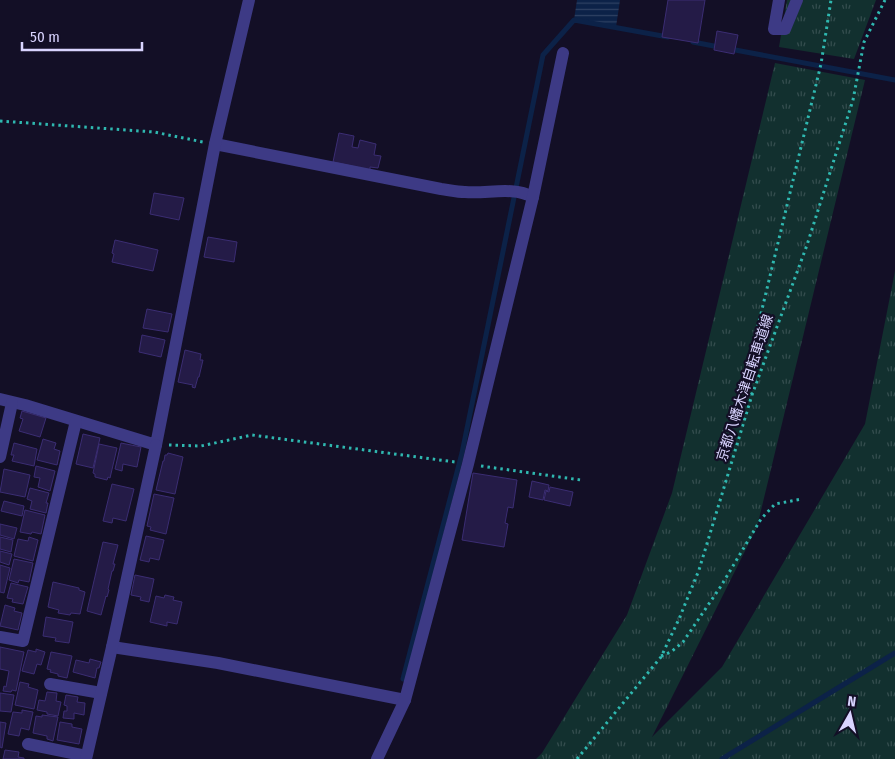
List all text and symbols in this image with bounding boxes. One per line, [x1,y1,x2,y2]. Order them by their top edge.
scale bar [22,20,142,52]
text: 50 m [30,28,60,46]
street label: 京都八幡木津自転車道線 [713,312,777,464]
north arrow [825,689,875,739]
text: N [846,693,857,711]

